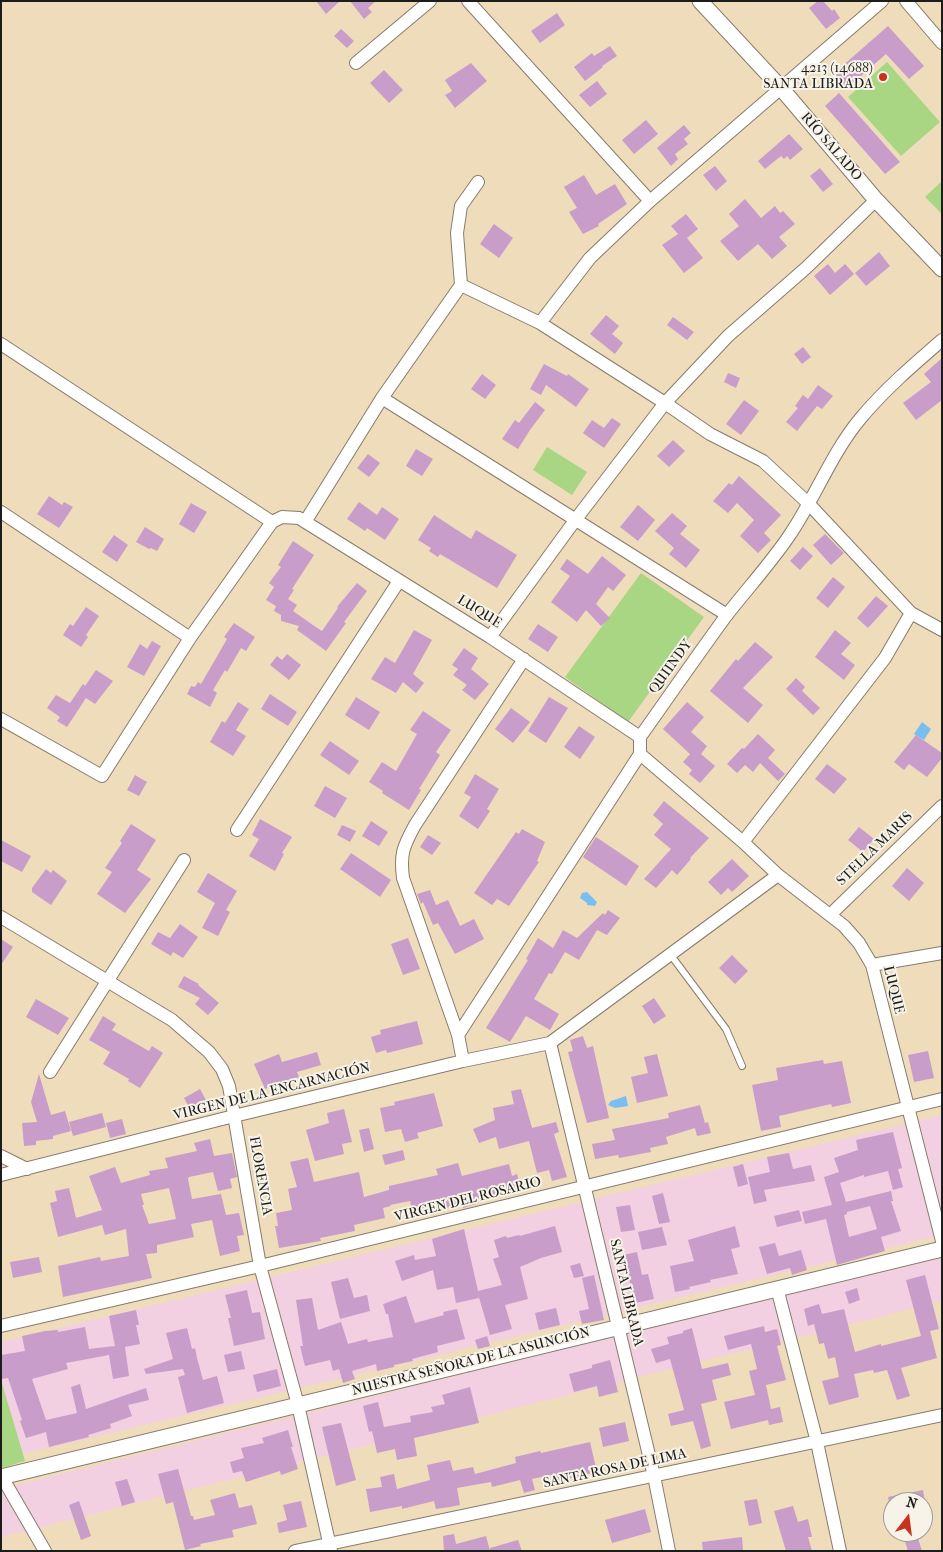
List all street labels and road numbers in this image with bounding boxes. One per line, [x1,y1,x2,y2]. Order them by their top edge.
street label: RÍO SALADO [797,109,865,185]
street label: LUQUE [454,592,504,632]
street label: QUIINDY [646,637,696,697]
street label: STELLA MARIS [834,809,916,889]
street label: LUQUE [879,964,907,1016]
street label: VIRGEN DE LA ENCARNACIÓN [172,1059,372,1125]
street label: FLORENCIA [245,1135,275,1217]
street label: VIRGEN DEL ROSARIO [393,1174,543,1226]
street label: SANTA LIBRADA [605,1238,647,1348]
street label: NUESTRA SEÑORA DE LA ASUNCIÓN [350,1324,592,1400]
street label: SANTA ROSA DE LIMA [542,1446,688,1492]

